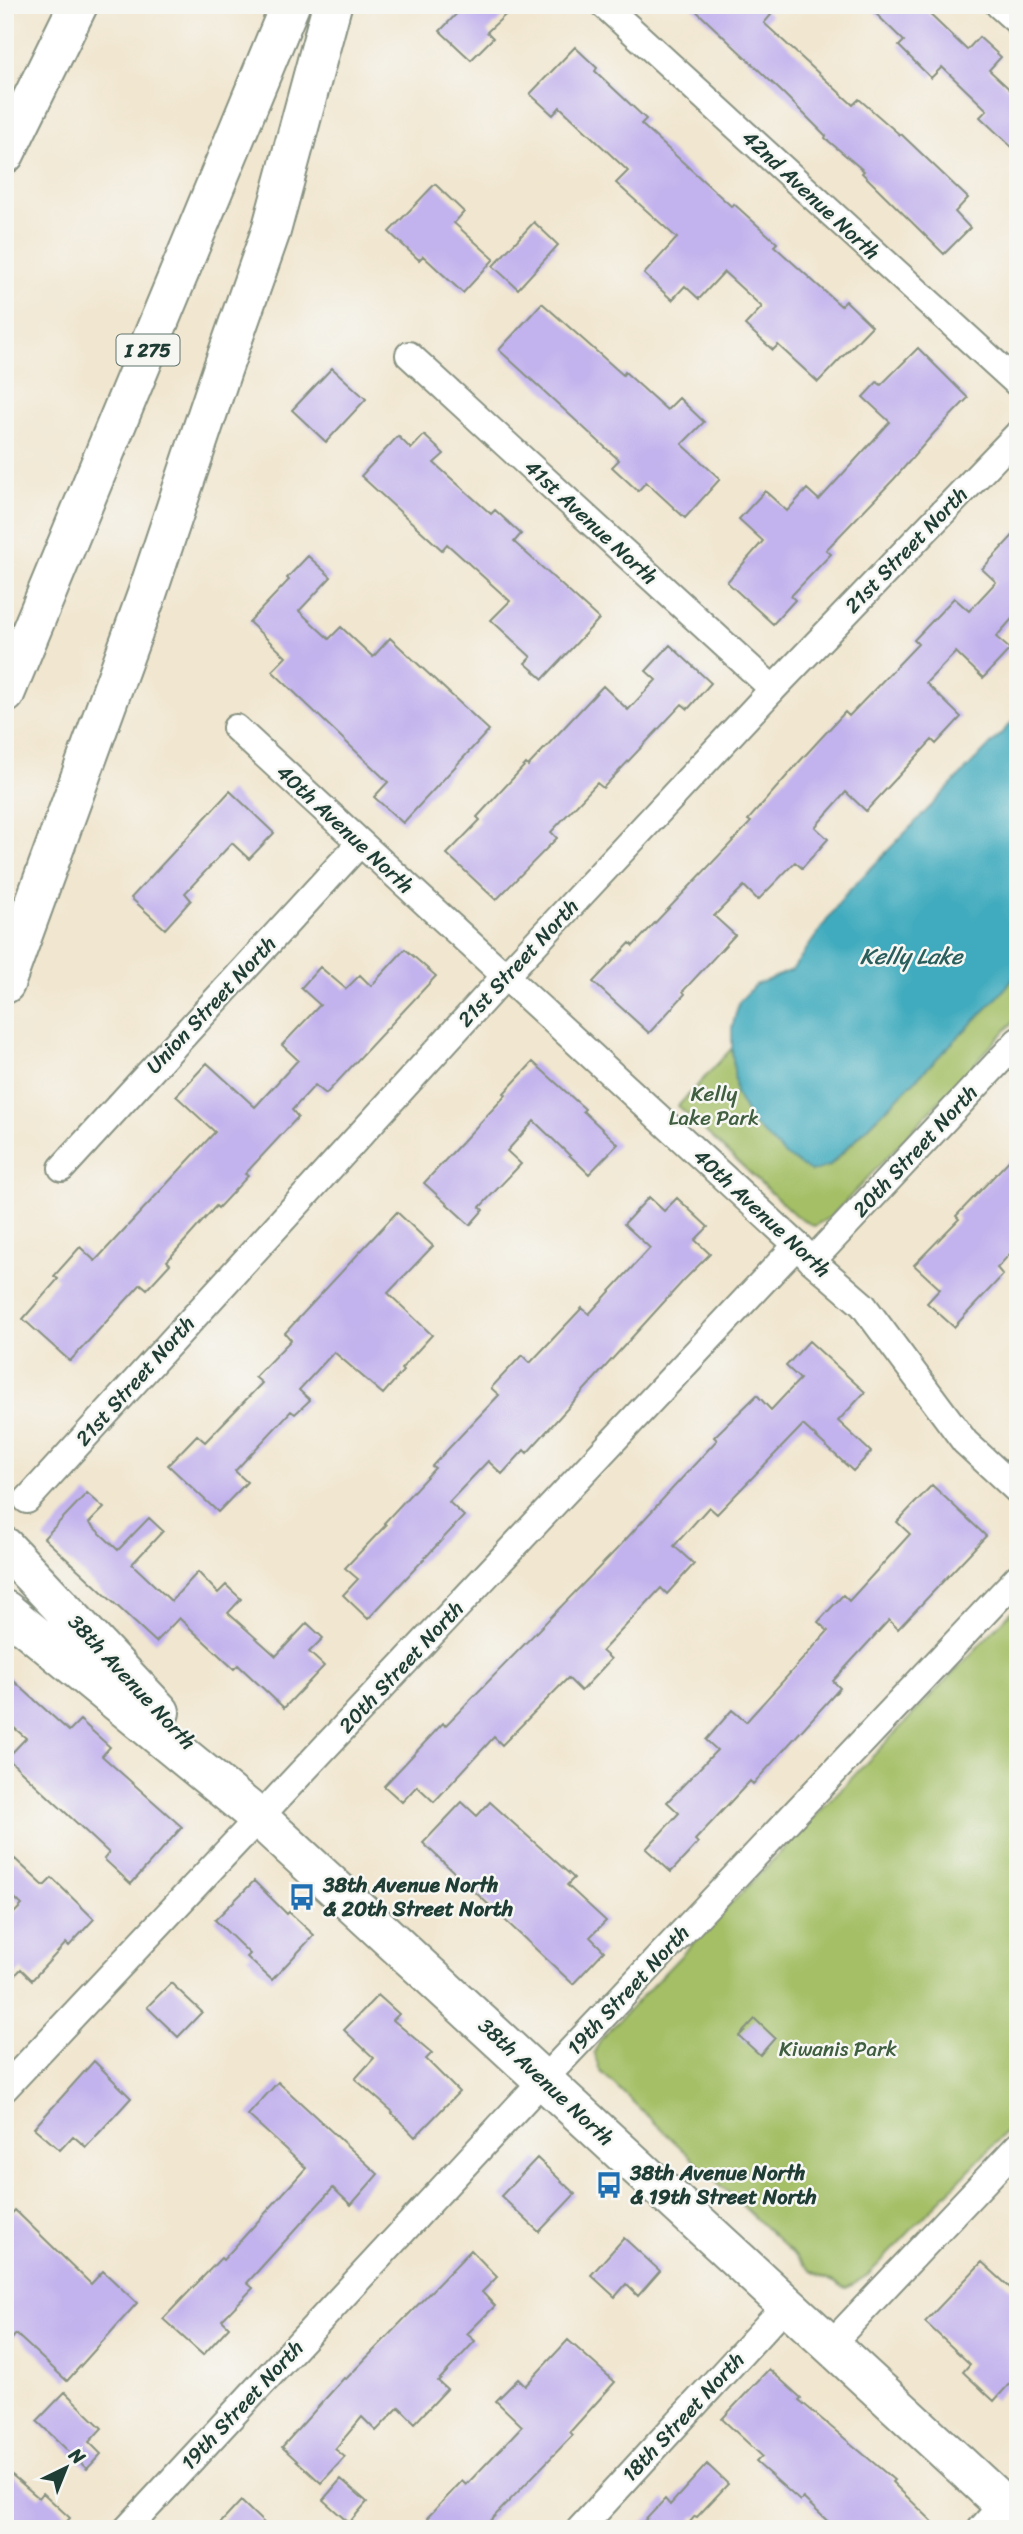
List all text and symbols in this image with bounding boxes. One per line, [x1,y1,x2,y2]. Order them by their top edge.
street label: 42nd Avenue North [733,120,889,270]
road number: I 275 [116,334,180,366]
street label: 41st Avenue North [515,449,667,595]
street label: 21st Street North [835,477,977,623]
street label: 40th Avenue North [267,754,423,904]
street label: 21st Street North [448,889,588,1037]
street label: Union Street North [136,927,286,1083]
water label: Kelly Lake [860,936,964,977]
park label: Kelly Lake Park [669,1075,759,1137]
street label: 20th Street North [843,1075,987,1227]
street label: 40th Avenue North [684,1138,840,1288]
street label: 21st Street North [65,1307,205,1455]
street label: 20th Street North [329,1591,473,1743]
street label: 38th Avenue North [58,1605,206,1759]
place label: 38th Avenue North & 20th Street North [322,1866,513,1928]
bus stop icon: 38th Avenue North & 20th Street North [287,1882,317,1912]
street label: 19th Street North [557,1916,699,2064]
street label: 38th Avenue North [469,2008,623,2156]
park label: Kiwanis Park [779,2030,897,2068]
place label: 38th Avenue North & 19th Street North [629,2154,817,2216]
bus stop icon: 38th Avenue North & 19th Street North [594,2170,624,2200]
street label: 19th Street North [171,2331,313,2479]
street label: 18th Street North [612,2343,754,2491]
north arrow [32,2432,102,2502]
text: N [60,2439,94,2473]

